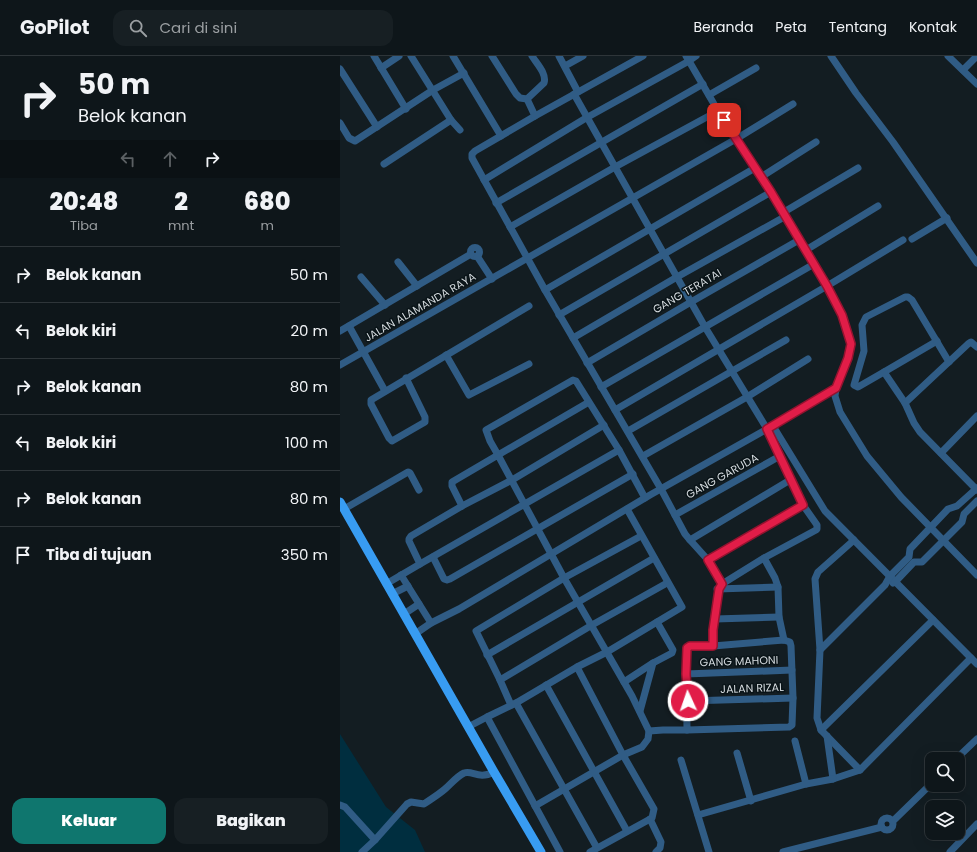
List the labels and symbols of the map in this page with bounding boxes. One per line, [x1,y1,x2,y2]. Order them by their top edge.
pin [707,103,741,137]
street label: GANG TERATAI [650,265,724,317]
street label: JALAN ALAMANDA RAYA [361,268,479,346]
street label: GANG GARUDA [683,449,762,503]
street label: GANG MAHONI [699,652,779,670]
street label: JALAN RIZAL [720,679,784,697]
position arrow [667,680,709,722]

